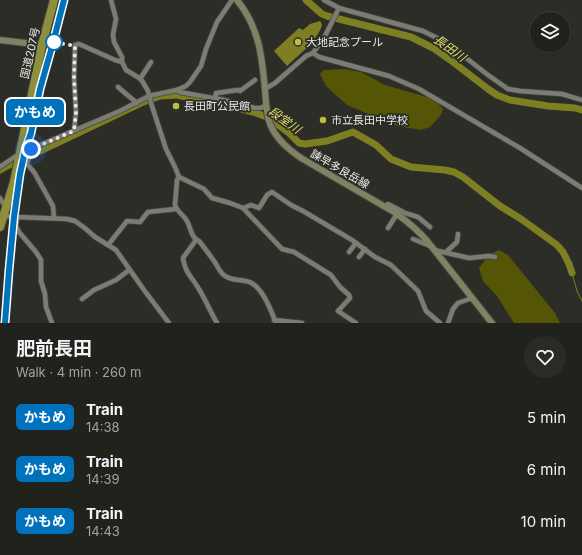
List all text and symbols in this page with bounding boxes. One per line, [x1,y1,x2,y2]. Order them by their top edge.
map controls [530,12,570,52]
button: layers [530,12,570,52]
street label: 国道207号 [17,26,43,80]
water label: 長田川 [431,32,471,66]
unlabelled marker [45,33,63,51]
place label: 大地記念プール [306,35,383,49]
marker: 大地記念プール [293,37,303,47]
line badge: かもめ [12,99,58,125]
place label: 長田町公民館 [184,99,250,113]
marker: 長田町公民館 [171,101,181,111]
text: かもめ [14,103,56,120]
water label: 段堂川 [266,104,306,138]
place label: 市立長田中学校 [331,113,408,127]
marker: 市立長田中学校 [318,115,328,125]
your location [21,139,41,159]
street label: 諫早多良岳線 [308,146,372,192]
button: heart [524,336,566,378]
text: 肥前長田 [16,337,92,360]
text: Walk · 4 min · 260 m [16,364,141,380]
text: Train [86,400,123,419]
text: かもめ [24,408,66,425]
text: 5 min [527,408,566,427]
text: 14:38 [86,419,120,435]
text: Train [86,452,123,471]
text: かもめ [24,460,66,477]
text: 6 min [527,460,566,479]
text: 14:39 [86,471,120,487]
text: Train [86,504,123,523]
text: かもめ [24,512,66,529]
text: 10 min [521,512,566,531]
text: 14:43 [86,523,120,539]

